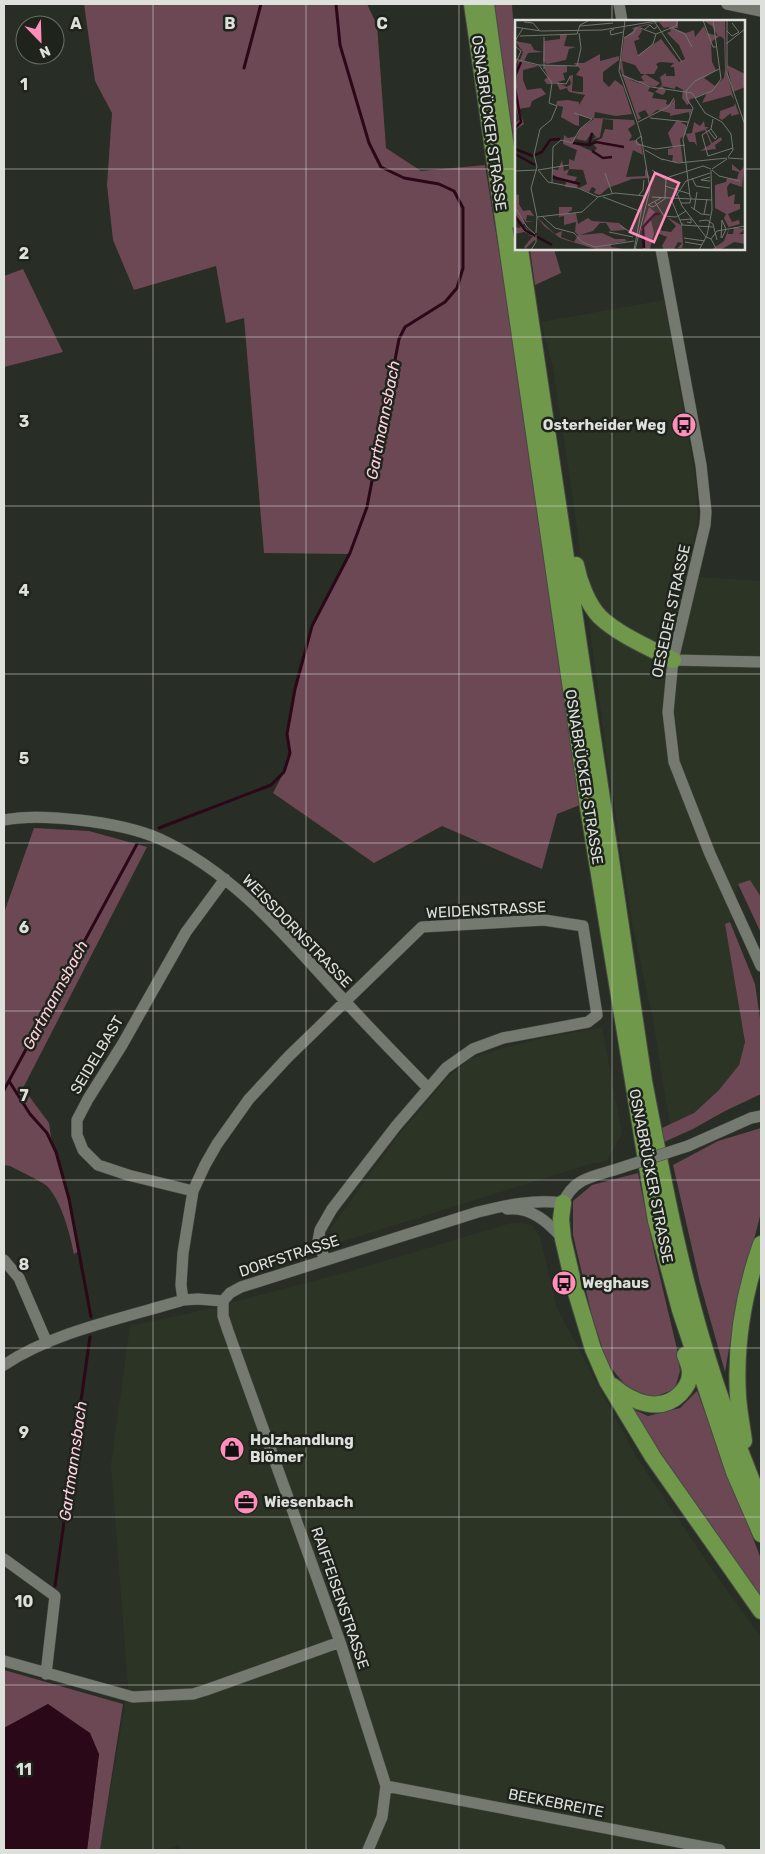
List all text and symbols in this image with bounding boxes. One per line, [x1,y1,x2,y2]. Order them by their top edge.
text: A [70,14,82,33]
text: B [224,14,236,33]
text: C [376,14,388,33]
north arrow [15,15,65,65]
inset map [515,20,745,250]
street label: OSNABRÜCKER STRASSE [468,34,510,212]
text: N [37,42,53,61]
text: 1 [20,75,28,94]
text: 2 [19,244,29,263]
water label: Gartmannsbach [362,359,404,481]
text: 3 [19,412,29,431]
bus stop icon: Osterheider Weg [671,412,697,438]
place label: Osterheider Weg [543,416,666,434]
street label: OESEDER STRASSE [648,543,694,679]
text: 4 [19,581,30,600]
street label: OSNABRÜCKER STRASSE [561,688,607,866]
text: 5 [19,749,29,768]
street label: WEISSDORNSTRASSE [238,871,356,991]
street label: WEIDENSTRASSE [425,898,547,922]
text: 6 [19,918,29,937]
water label: Gartmannsbach [18,937,92,1053]
street label: SEIDELBAST [67,1012,128,1097]
text: 7 [19,1086,29,1105]
street label: OSNABRÜCKER STRASSE [625,1087,677,1265]
street label: DORFSTRASSE [237,1231,341,1281]
text: 8 [19,1255,30,1274]
bus stop icon: Weghaus [551,1270,577,1296]
place label: Weghaus [582,1274,649,1292]
water label: Gartmannsbach [55,1400,91,1522]
text: 9 [19,1423,29,1442]
place label: Holzhandlung Blömer [250,1431,354,1466]
shop icon: Holzhandlung Blömer [219,1436,245,1462]
office icon: Wiesenbach [233,1489,259,1515]
place label: Wiesenbach [264,1493,353,1511]
street label: RAIFFEISENSTRASSE [307,1525,373,1671]
text: 10 [15,1592,34,1611]
text: 11 [16,1760,32,1779]
street label: BEEKEBREITE [507,1785,605,1821]

